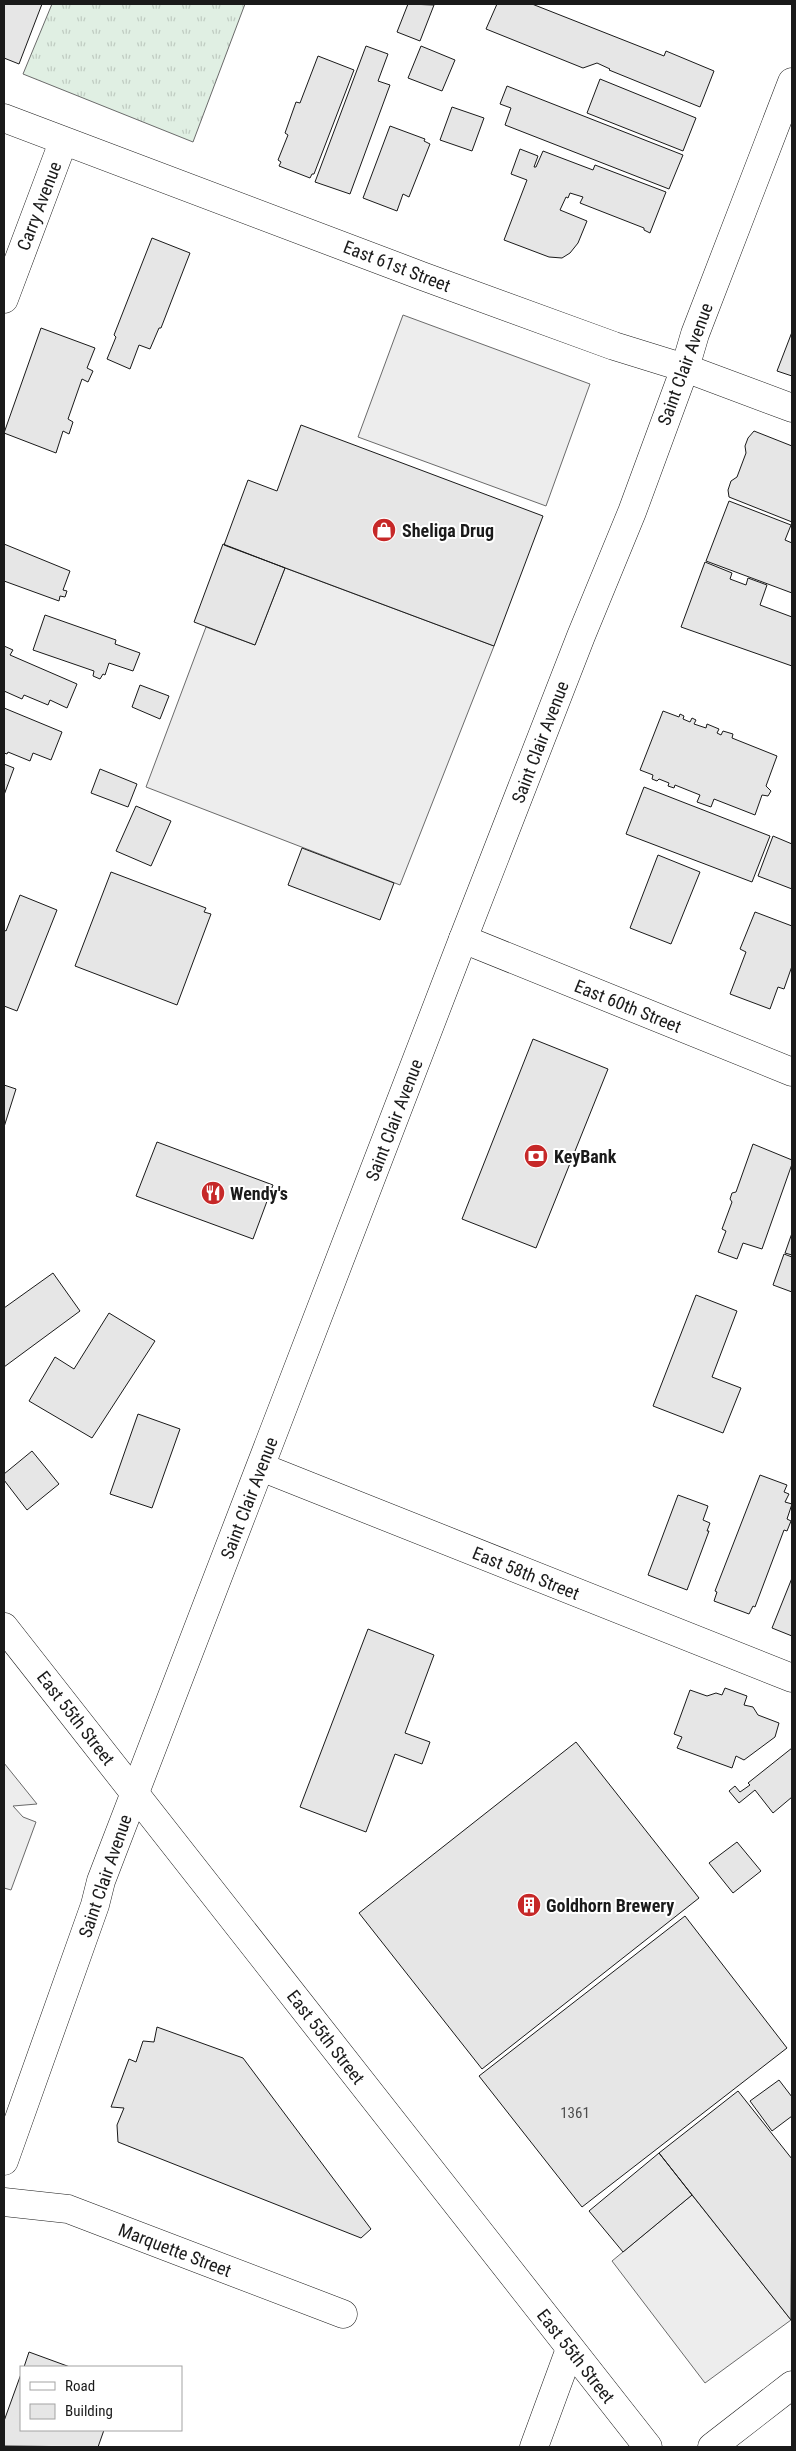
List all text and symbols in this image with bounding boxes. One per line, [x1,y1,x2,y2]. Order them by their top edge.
street label: Carry Avenue [12,159,66,253]
street label: East 61st Street [341,236,453,296]
street label: Saint Clair Avenue [653,300,717,428]
shop icon: Sheliga Drug [371,517,397,543]
place label: Sheliga Drug [402,520,494,541]
street label: Saint Clair Avenue [507,678,573,806]
street label: East 60th Street [572,975,684,1037]
street label: Saint Clair Avenue [361,1056,427,1184]
bank icon: KeyBank [523,1143,549,1169]
place label: KeyBank [554,1146,617,1167]
restaurant icon: Wendy's [200,1180,226,1206]
place label: Wendy's [230,1183,288,1204]
street label: Saint Clair Avenue [216,1434,282,1562]
street label: East 58th Street [470,1542,582,1604]
street label: East 55th Street [33,1667,119,1769]
street label: Saint Clair Avenue [74,1812,136,1940]
building icon: Goldhorn Brewery [516,1892,542,1918]
place label: Goldhorn Brewery [546,1895,674,1916]
street label: East 55th Street [283,1986,369,2088]
house number: 1361 [560,2104,590,2122]
street label: Marquette Street [116,2219,234,2281]
street label: East 55th Street [533,2305,619,2407]
legend [20,2366,182,2431]
text: Road [65,2377,95,2395]
text: Building [65,2402,113,2420]

